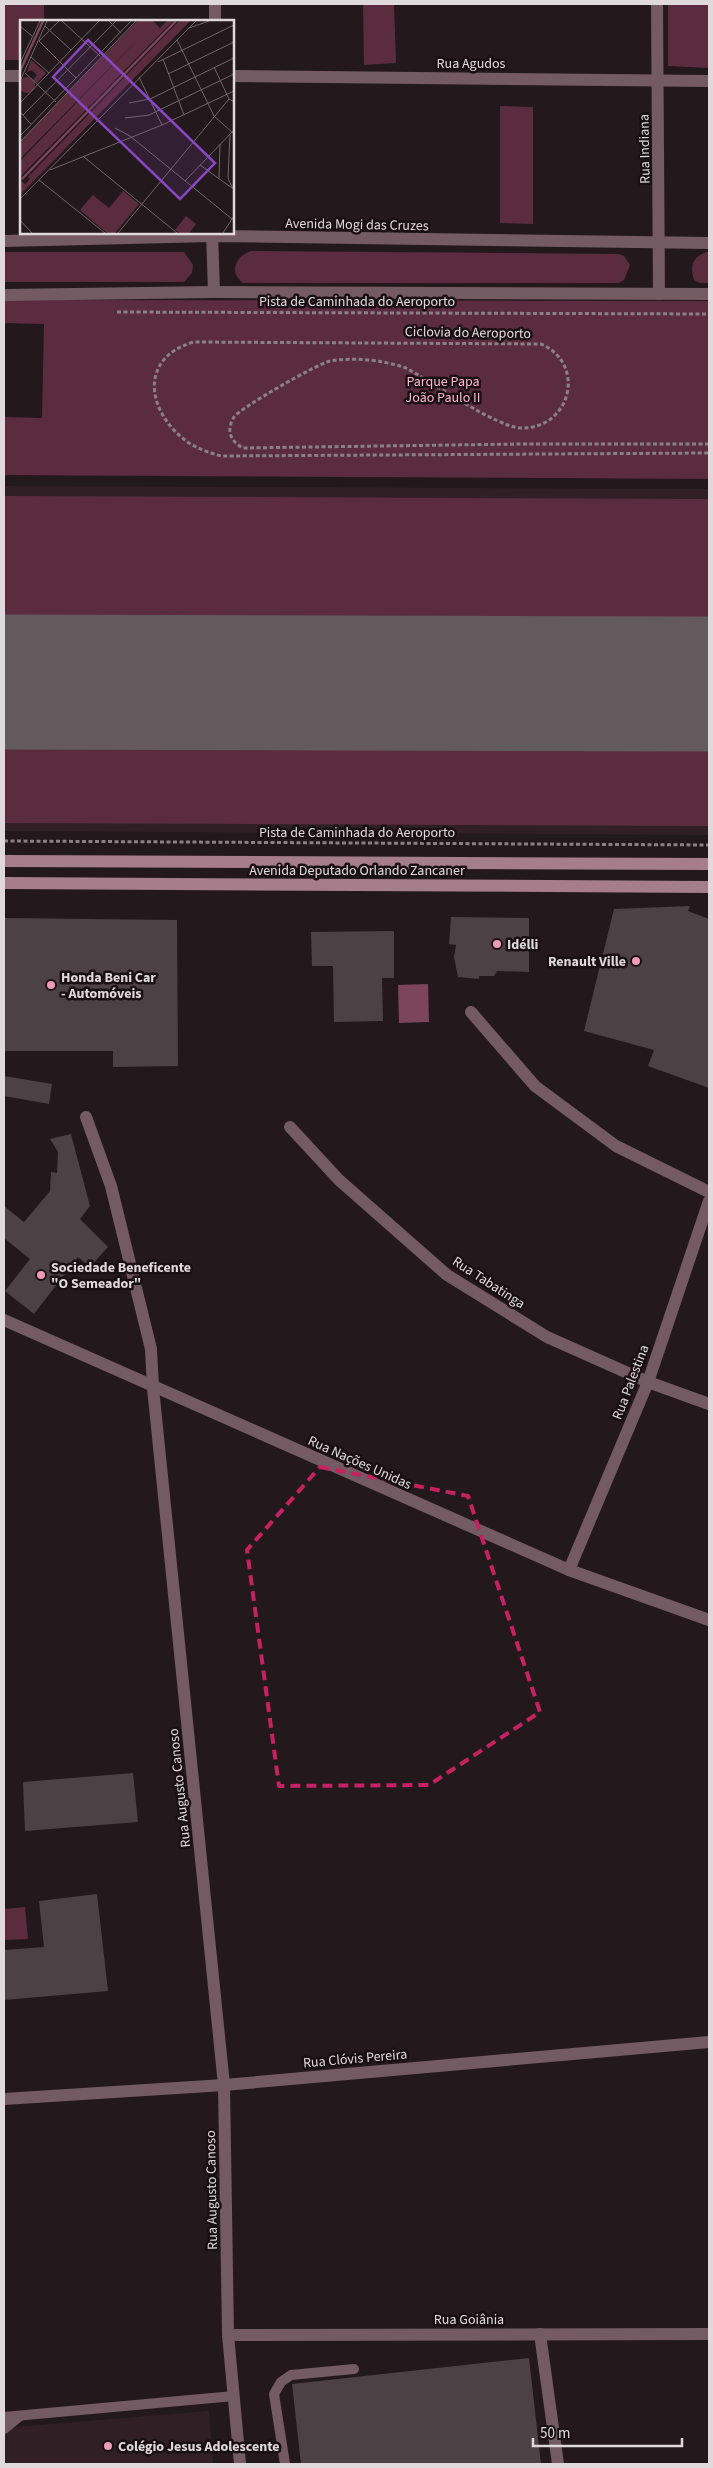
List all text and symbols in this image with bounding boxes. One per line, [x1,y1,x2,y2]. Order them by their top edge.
inset map [20,20,234,234]
street label: Rua Agudos [437,54,506,74]
street label: Rua Indiana [634,114,656,184]
street label: Avenida Mogi das Cruzes [285,214,429,236]
street label: Pista de Caminhada do Aeroporto [259,292,455,312]
street label: Ciclovia do Aeroporto [405,322,531,344]
park label: Parque Papa João Paulo II [406,372,480,408]
street label: Pista de Caminhada do Aeroporto [259,823,455,843]
street label: Avenida Deputado Orlando Zancaner [249,861,465,881]
place label: Idélli [507,935,538,955]
marker: Idélli [491,938,503,950]
place label: Renault Ville [548,952,626,972]
marker: Renault Ville [630,955,642,967]
place label: Honda Beni Car - Automóveis [61,968,156,1004]
marker: Honda Beni Car - Automóveis [45,979,57,991]
street label: Rua Tabatinga [448,1252,529,1314]
place label: Sociedade Beneficente "O Semeador" [51,1258,191,1294]
marker: Sociedade Beneficente "O Semeador" [35,1269,47,1281]
street label: Rua Palestina [607,1342,654,1423]
street label: Rua Nações Unidas [305,1431,415,1495]
street label: Rua Augusto Canoso [164,1727,196,1848]
street label: Rua Clóvis Pereira [302,2044,408,2074]
street label: Rua Augusto Canoso [201,2130,223,2250]
street label: Rua Goiânia [434,2310,504,2330]
scale bar [533,2416,682,2448]
text: 50 m [540,2423,570,2444]
place label: Colégio Jesus Adolescente [118,2437,280,2457]
marker: Colégio Jesus Adolescente [102,2440,114,2452]

